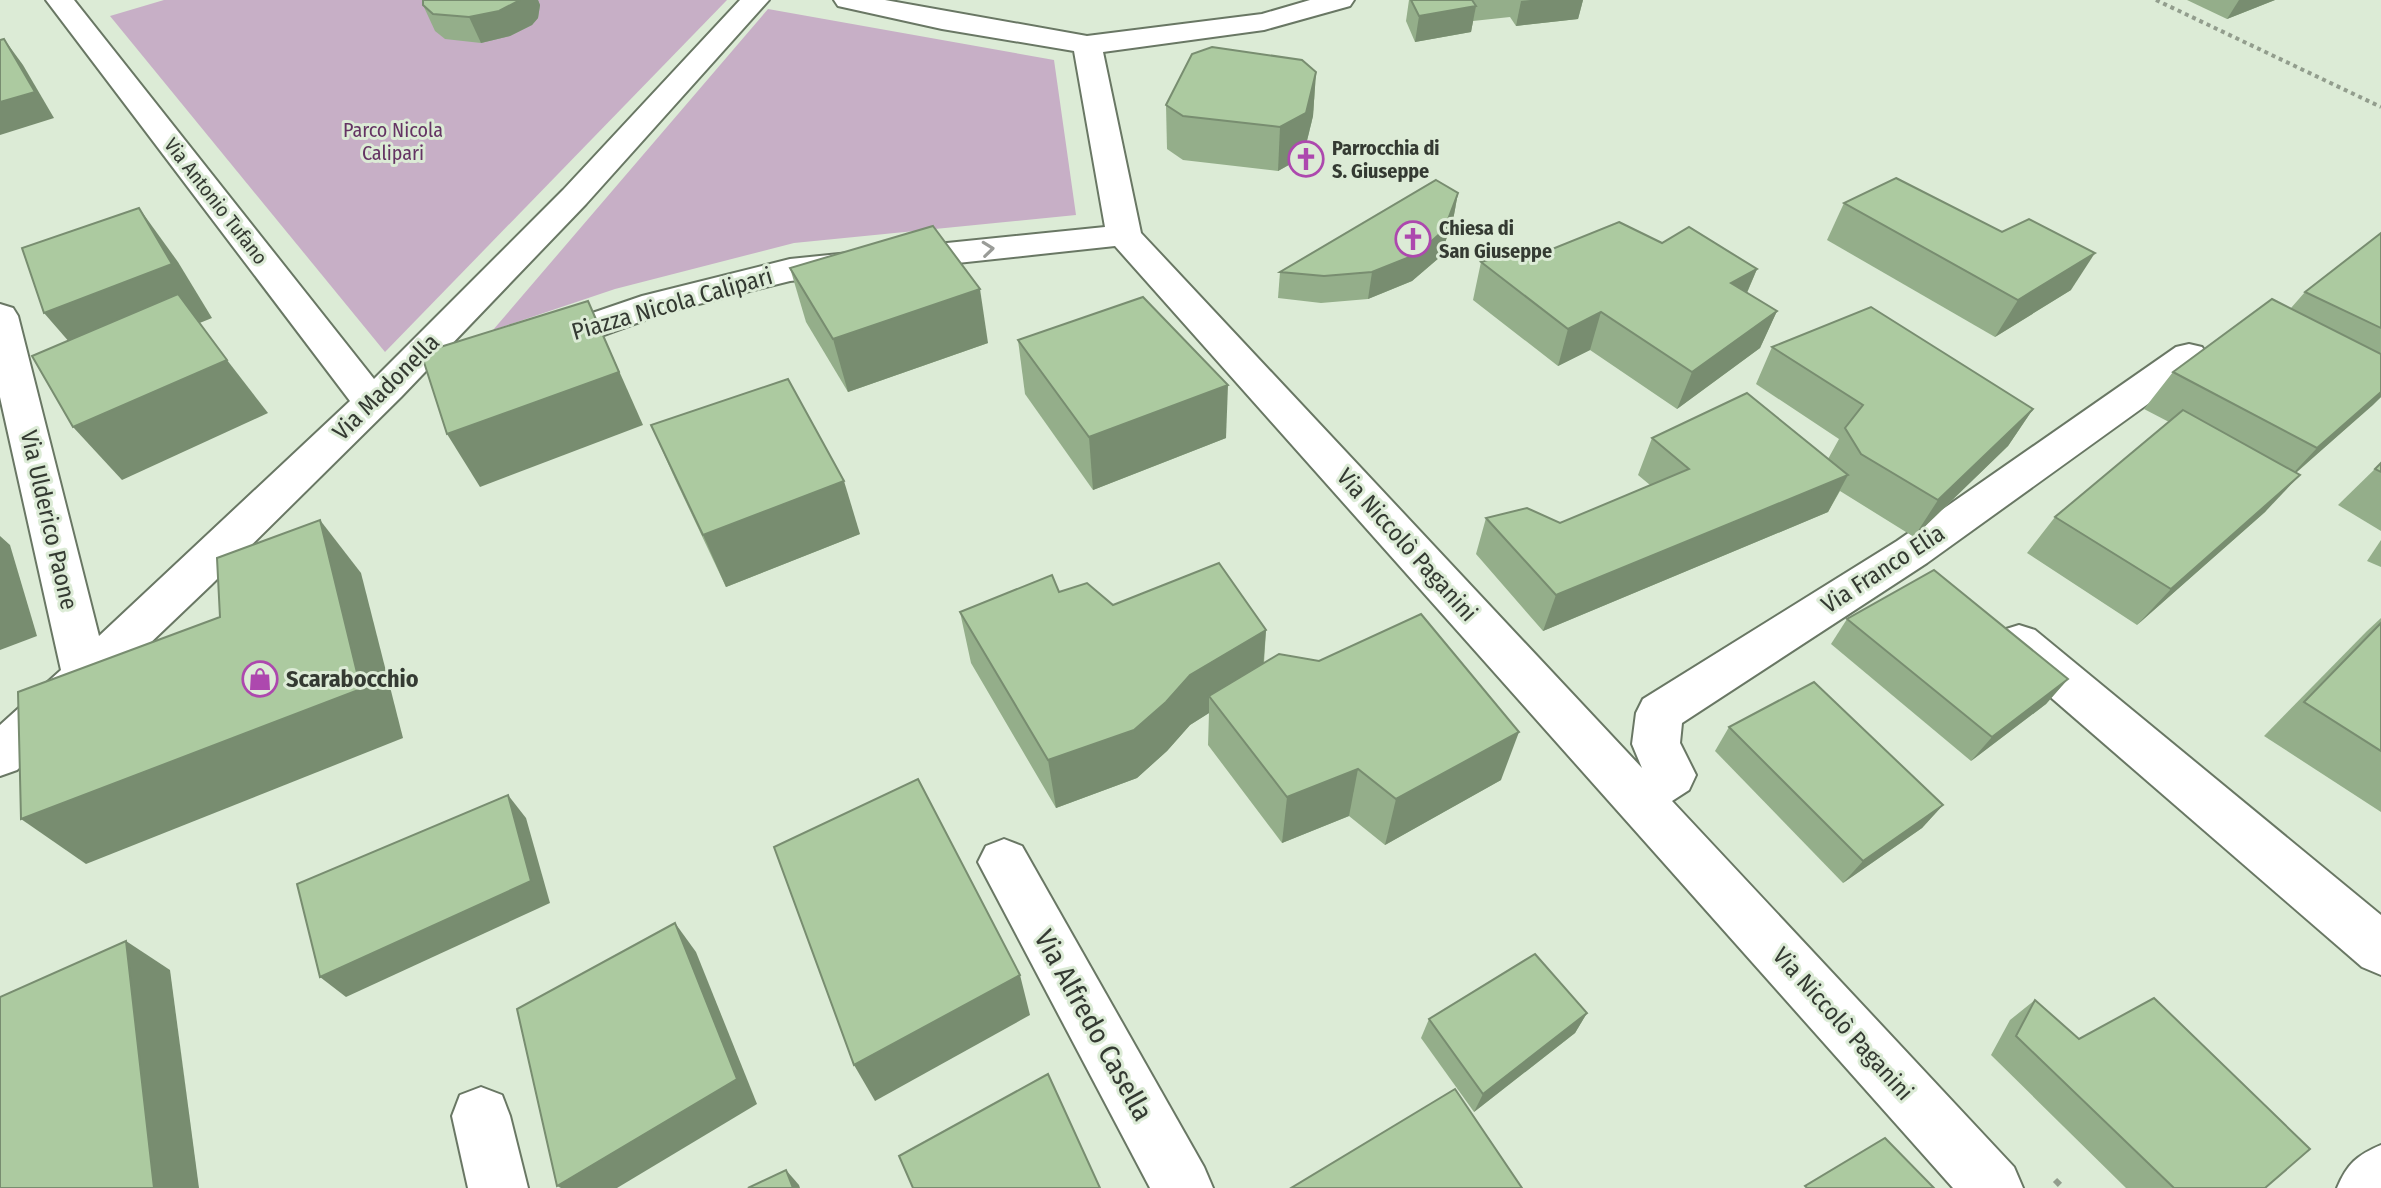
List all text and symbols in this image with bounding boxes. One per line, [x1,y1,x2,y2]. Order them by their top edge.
park label: Parco Nicola Calipari [343,118,443,165]
street label: Via Antonio Tufano [159,133,273,269]
place label: Parrocchia di S. Giuseppe [1332,136,1440,183]
church icon: Parrocchia di S. Giuseppe [1287,140,1325,178]
place label: Chiesa di San Giuseppe [1439,216,1552,263]
church icon: Chiesa di San Giuseppe [1394,220,1432,258]
one-way arrow [982,241,995,258]
street label: Piazza Nicola Calipari [568,262,776,346]
street label: Via Madonella [327,328,445,446]
street label: Via Ulderico Paone [15,427,83,613]
street label: Via Niccolò Paganini [1331,463,1483,627]
street label: Via Franco Elia [1816,519,1950,619]
shop icon: Scarabocchio [241,660,279,698]
place label: Scarabocchio [286,665,419,693]
street label: Via Alfredo Casella [1027,924,1160,1126]
street label: Via Niccolò Paganini [1767,942,1919,1106]

